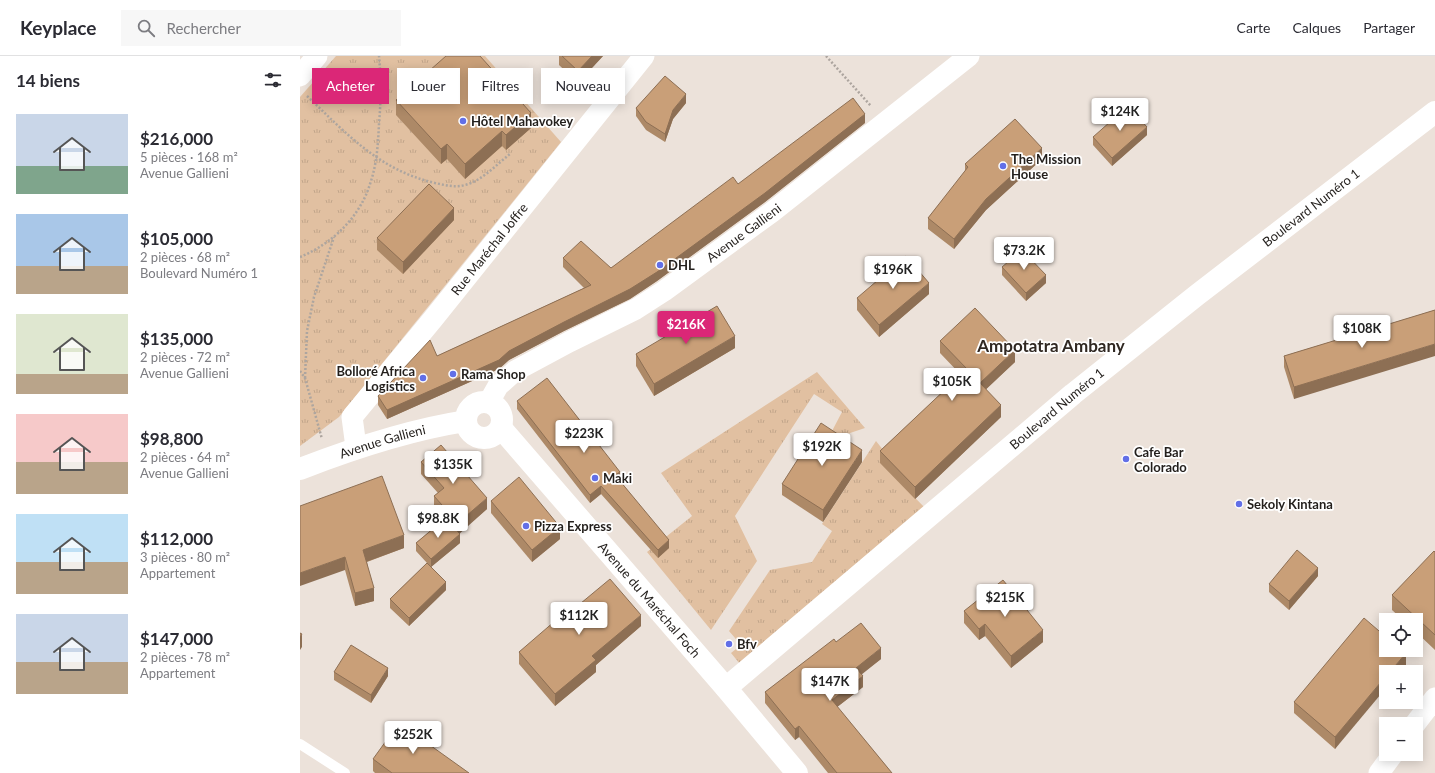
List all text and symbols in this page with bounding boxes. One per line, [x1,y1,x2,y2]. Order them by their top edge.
search box [121,10,401,46]
text: Keyplace [20,16,97,39]
icon: search [135,17,157,39]
text: Rechercher [167,19,241,37]
text: Carte [1237,19,1270,36]
text: Calques [1292,19,1341,36]
text: Partager [1363,19,1415,36]
chip: Acheter [312,68,389,104]
chip: Louer [397,68,460,104]
chip: Filtres [468,68,533,104]
chip: Nouveau [541,68,625,104]
icon: filters [262,69,284,91]
text: 14 biens [16,70,80,91]
pin: $124K [1092,98,1148,132]
text: $124K [1100,103,1140,119]
place label: Hôtel Mahavokey [471,113,573,129]
marker: Hôtel Mahavokey [458,116,468,126]
text: $216,000 [140,128,213,149]
icon: home [48,130,96,178]
text: 5 pièces · 168 m² [140,149,238,165]
place label: The Mission House [1011,151,1081,182]
marker: The Mission House [998,161,1008,171]
text: Avenue Gallieni [140,165,229,181]
street label: Boulevard Numéro 1 [1259,165,1363,250]
street label: Rue Maréchal Joffre [447,200,531,298]
street label: Avenue Gallieni [703,200,784,265]
text: $105,000 [140,228,213,249]
icon: home [48,230,96,278]
pin: $73.2K [991,237,1057,271]
text: $73.2K [1003,242,1045,258]
text: 2 pièces · 68 m² [140,249,230,265]
pin: $196K [865,256,921,290]
place label: DHL [668,257,695,273]
marker: DHL [655,260,665,270]
text: $196K [873,261,913,277]
text: Boulevard Numéro 1 [140,265,258,281]
pin: $216K [658,311,714,345]
pin: $108K [1334,315,1390,349]
text: $216K [666,316,706,332]
text: $108K [1342,320,1382,336]
text: $135,000 [140,328,213,349]
icon: home [48,330,96,378]
district label: Ampotatra Ambany [976,335,1125,356]
text: 2 pièces · 72 m² [140,349,230,365]
place label: Bolloré Africa Logistics [336,363,415,394]
street label: Boulevard Numéro 1 [1006,364,1107,452]
text: Avenue Gallieni [140,365,229,381]
place label: Rama Shop [461,366,526,382]
pin: $105K [924,368,980,402]
marker: Rama Shop [448,369,458,379]
marker: Bolloré Africa Logistics [418,373,428,383]
text: $105K [932,373,972,389]
pin: $223K [556,420,612,454]
street label: Avenue Gallieni [337,421,427,462]
text: $223K [564,425,604,441]
text: $98,800 [140,428,203,449]
icon: home [48,430,96,478]
pin: $192K [794,433,850,467]
text: $192K [802,438,842,454]
place label: Cafe Bar Colorado [1134,444,1187,475]
text: 2 pièces · 64 m² [140,449,230,465]
pin: $135K [425,451,481,485]
marker: Cafe Bar Colorado [1121,454,1131,464]
text: $135K [433,456,473,472]
text: Avenue Gallieni [140,465,229,481]
place label: Maki [603,470,632,486]
marker: Maki [590,473,600,483]
place label: Sekoly Kintana [1247,496,1333,512]
marker: Sekoly Kintana [1234,499,1244,509]
pin: $98.8K [405,505,471,539]
text: $98.8K [417,510,459,526]
place label: Pizza Express [534,518,612,534]
marker: Pizza Express [521,521,531,531]
text: $112,000 [140,528,213,549]
icon: home [48,530,96,578]
street label: Avenue du Maréchal Foch [595,538,704,661]
text: 3 pièces · 80 m² [140,549,230,565]
text: Appartement [140,565,215,581]
pin: $215K [977,584,1033,618]
text: $215K [985,589,1025,605]
pin: $112K [551,602,607,636]
text: $112K [559,607,599,623]
map controls [1379,613,1423,761]
button: locate [1379,613,1423,657]
text: $147,000 [140,628,213,649]
icon: home [48,630,96,678]
place label: Bfv [737,636,757,652]
marker: Bfv [724,639,734,649]
text: 2 pièces · 78 m² [140,649,230,665]
text: Appartement [140,665,215,681]
button: + [1379,665,1423,709]
pin: $147K [802,668,858,702]
text: $147K [810,673,850,689]
button: − [1379,717,1423,761]
pin: $252K [385,721,441,755]
text: $252K [393,726,433,742]

